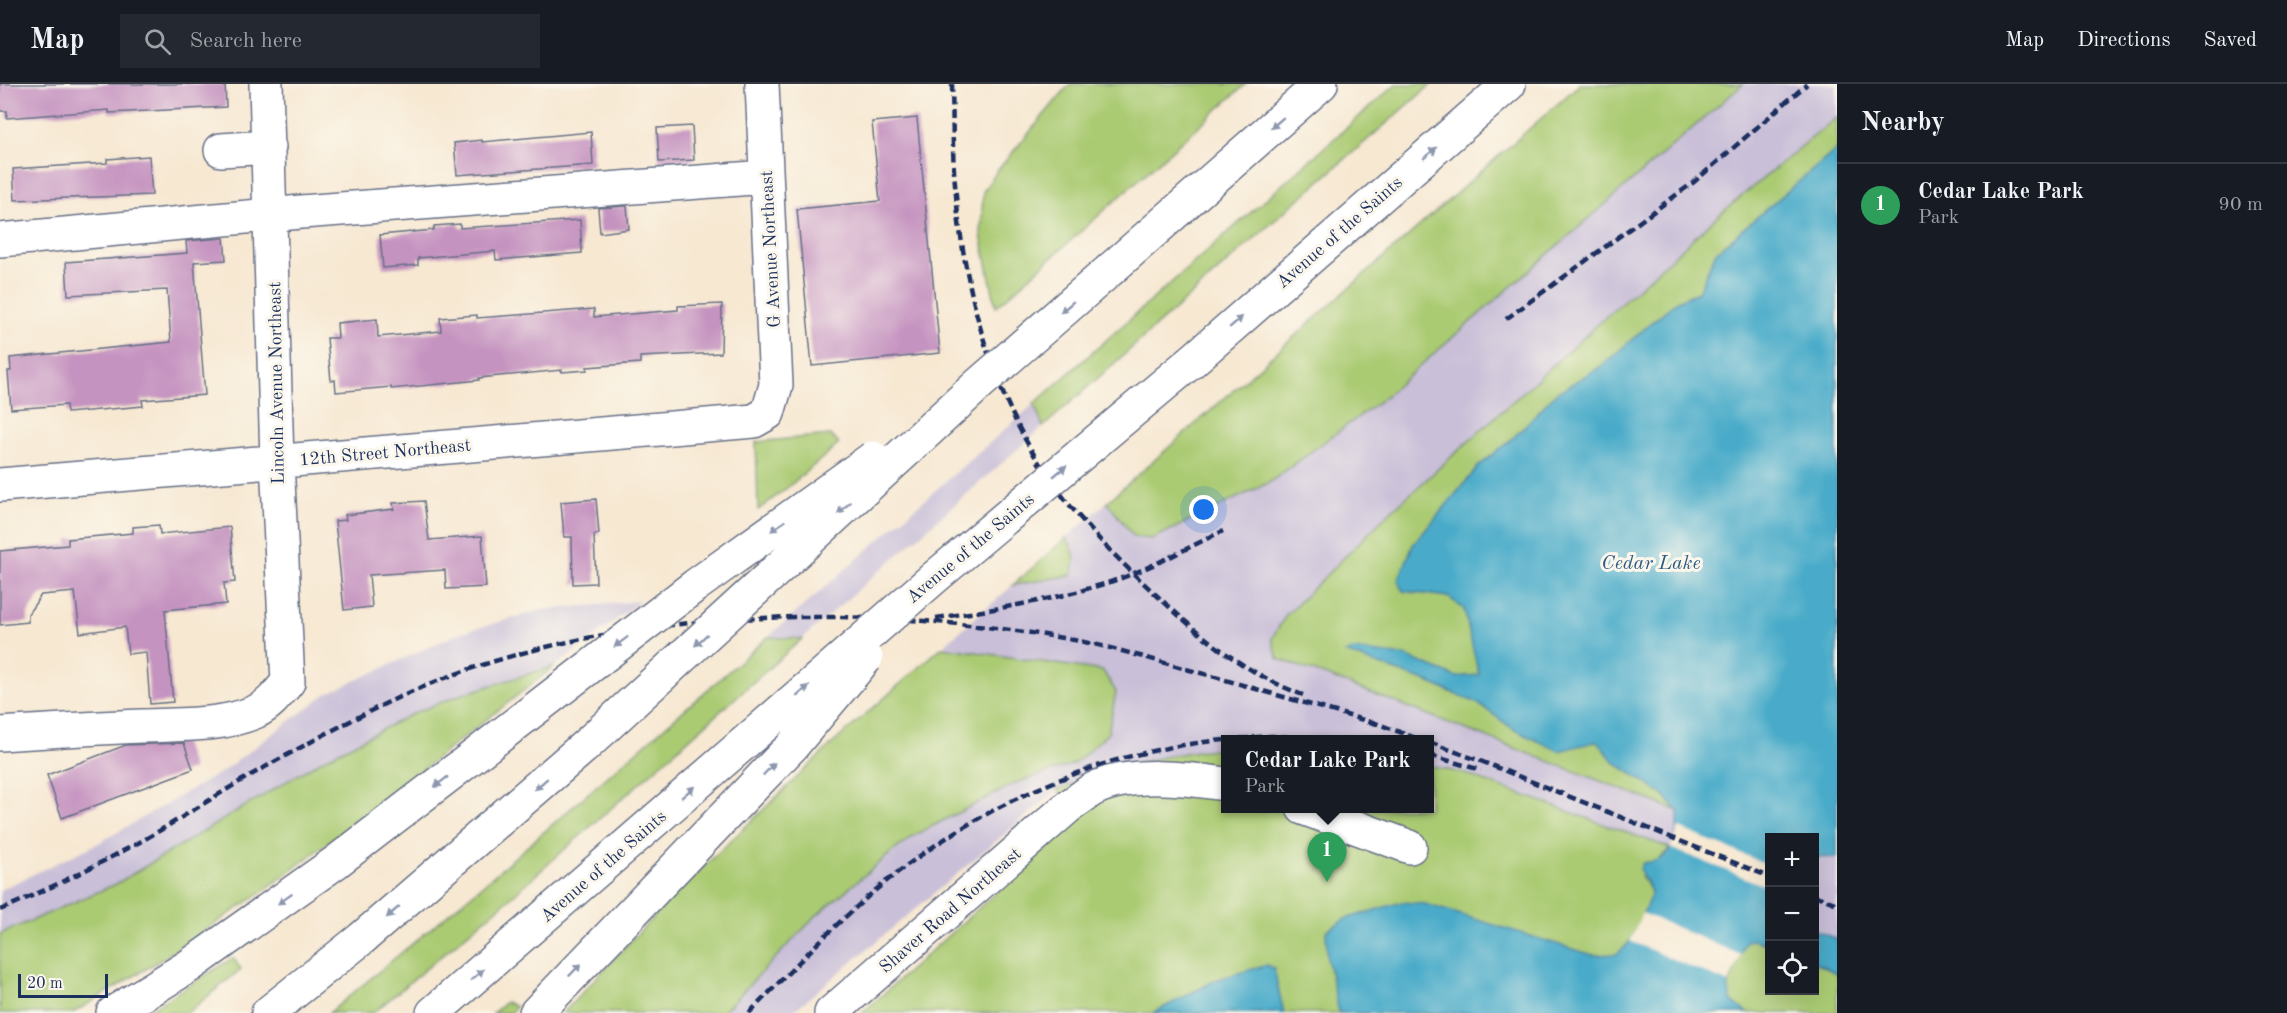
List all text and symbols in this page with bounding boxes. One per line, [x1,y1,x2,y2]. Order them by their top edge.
search box [120,14,540,68]
icon: search [141,25,174,58]
text: Map [30,27,84,55]
text: Search here [189,30,302,52]
text: Map [2005,30,2044,51]
text: Directions [2077,30,2171,51]
text: Saved [2204,30,2257,51]
text: Nearby [1861,110,1945,136]
one-way arrow [1270,116,1285,129]
one-way arrow [1422,146,1438,159]
street label: G Avenue Northeast [758,170,784,328]
street label: Avenue of the Saints [1273,173,1406,292]
text: Cedar Lake Park [1918,181,2084,203]
text: 1 [1875,195,1886,215]
text: 90 m [2218,195,2263,215]
text: Park [1918,208,1959,228]
street label: Lincoln Avenue Northeast [266,281,288,485]
one-way arrow [1059,300,1074,314]
one-way arrow [1228,316,1243,329]
street label: 12th Street Northeast [298,437,472,469]
one-way arrow [1052,465,1068,478]
street label: Avenue of the Saints [903,490,1038,607]
your location [1189,495,1218,524]
one-way arrow [837,501,852,514]
one-way arrow [770,520,786,532]
water label: Cedar Lake [1601,554,1701,574]
one-way arrow [694,633,708,647]
one-way arrow [613,636,629,648]
one-way arrow [795,685,810,698]
popup [1221,735,1434,813]
text: Cedar Lake Park [1245,750,1410,772]
one-way arrow [762,762,776,777]
one-way arrow [433,775,448,787]
text: Park [1245,777,1286,797]
one-way arrow [533,778,549,791]
one-way arrow [680,786,695,799]
street label: Avenue of the Saints [537,807,670,926]
pin: 1 [1308,832,1346,882]
map controls [1765,833,1819,995]
button: + [1765,833,1819,887]
street label: Shaver Road Northeast [876,844,1025,977]
button: − [1765,887,1819,941]
one-way arrow [277,893,293,905]
one-way arrow [385,905,401,918]
button: locate [1765,941,1819,995]
one-way arrow [568,963,582,977]
one-way arrow [469,969,484,982]
scale bar [18,971,108,998]
text: 20 m [27,976,63,992]

